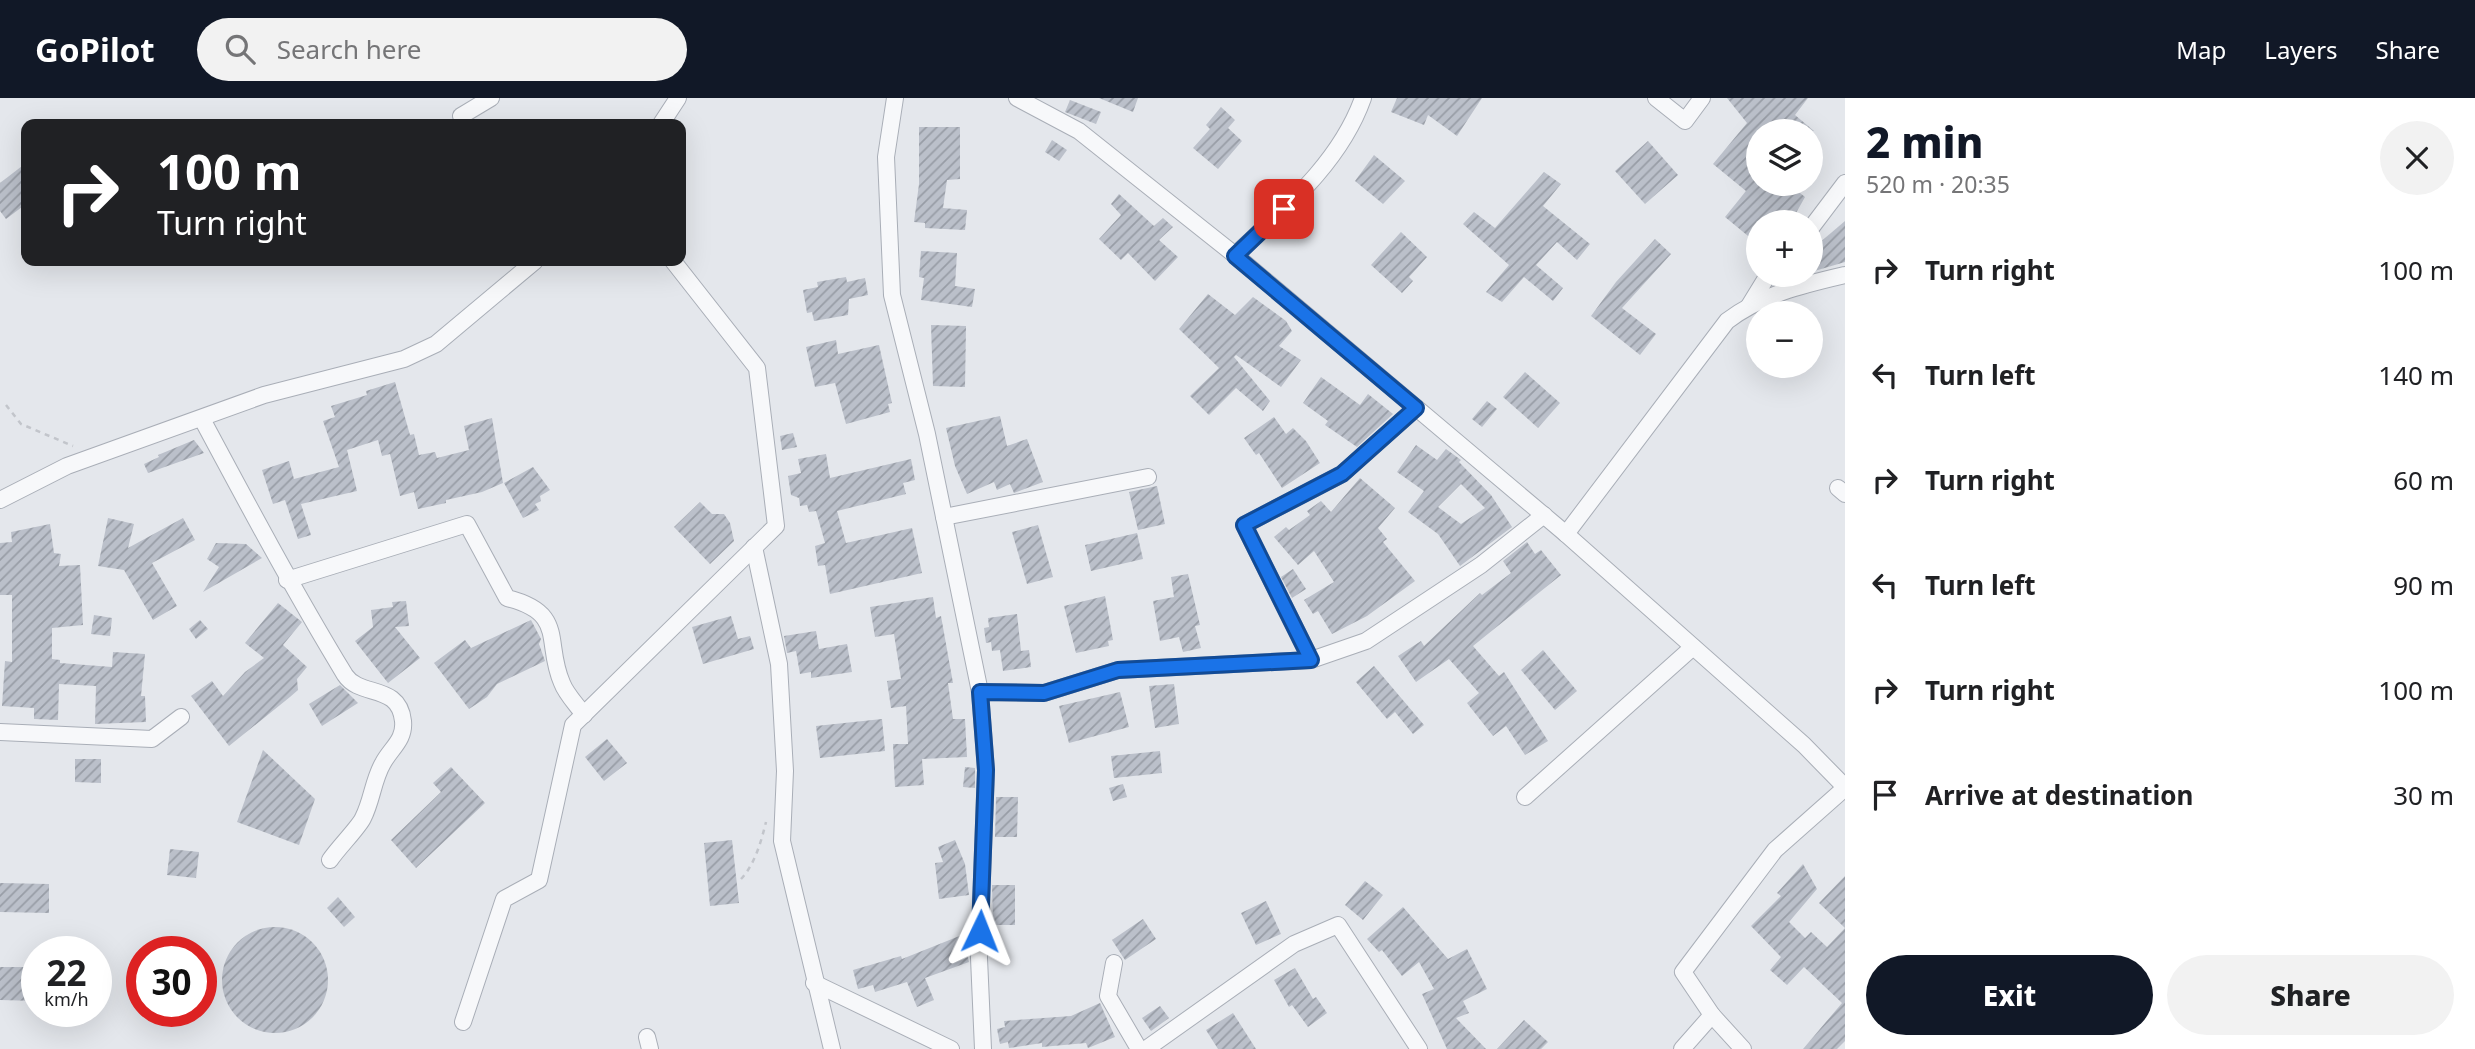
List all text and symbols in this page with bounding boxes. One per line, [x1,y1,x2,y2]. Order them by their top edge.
search box [197,18,687,81]
text: GoPilot [35,27,155,72]
icon: search [221,30,259,68]
text: Search here [277,31,421,67]
text: Map [2176,33,2226,66]
text: Layers [2264,33,2338,66]
text: Share [2376,33,2440,66]
text: 2 min [1866,113,1983,170]
map controls [1746,119,1823,378]
button: layers [1746,119,1823,196]
button: close [2380,121,2454,195]
text: 100 m [157,138,302,204]
icon: right [42,147,133,238]
text: 520 m · 20:35 [1866,168,2010,200]
pin [1254,179,1314,239]
icon: arrive [1265,190,1303,228]
text: Turn right [157,201,307,244]
button: + [1746,210,1823,287]
icon: right [1866,251,1904,289]
text: Turn right [1925,252,2055,288]
text: 100 m [2378,252,2454,288]
button: − [1746,301,1823,378]
icon: left [1866,356,1904,394]
text: Turn left [1925,357,2036,393]
text: 140 m [2378,357,2454,393]
icon: right [1866,461,1904,499]
text: Turn right [1925,462,2055,498]
text: 60 m [2393,462,2454,498]
icon: left [1866,566,1904,604]
text: Turn left [1925,567,2036,603]
text: 90 m [2393,567,2454,603]
icon: right [1866,671,1904,709]
text: Turn right [1925,672,2055,708]
text: 100 m [2378,672,2454,708]
icon: arrive [1866,776,1904,814]
text: Arrive at destination [1925,777,2194,813]
text: 30 m [2393,777,2454,813]
position arrow [943,894,1017,968]
speed limit sign: 30 [126,936,217,1027]
text: 22 [46,949,87,996]
button: Exit [1866,955,2153,1035]
button: Share [2167,955,2454,1035]
text: km/h [44,987,89,1011]

